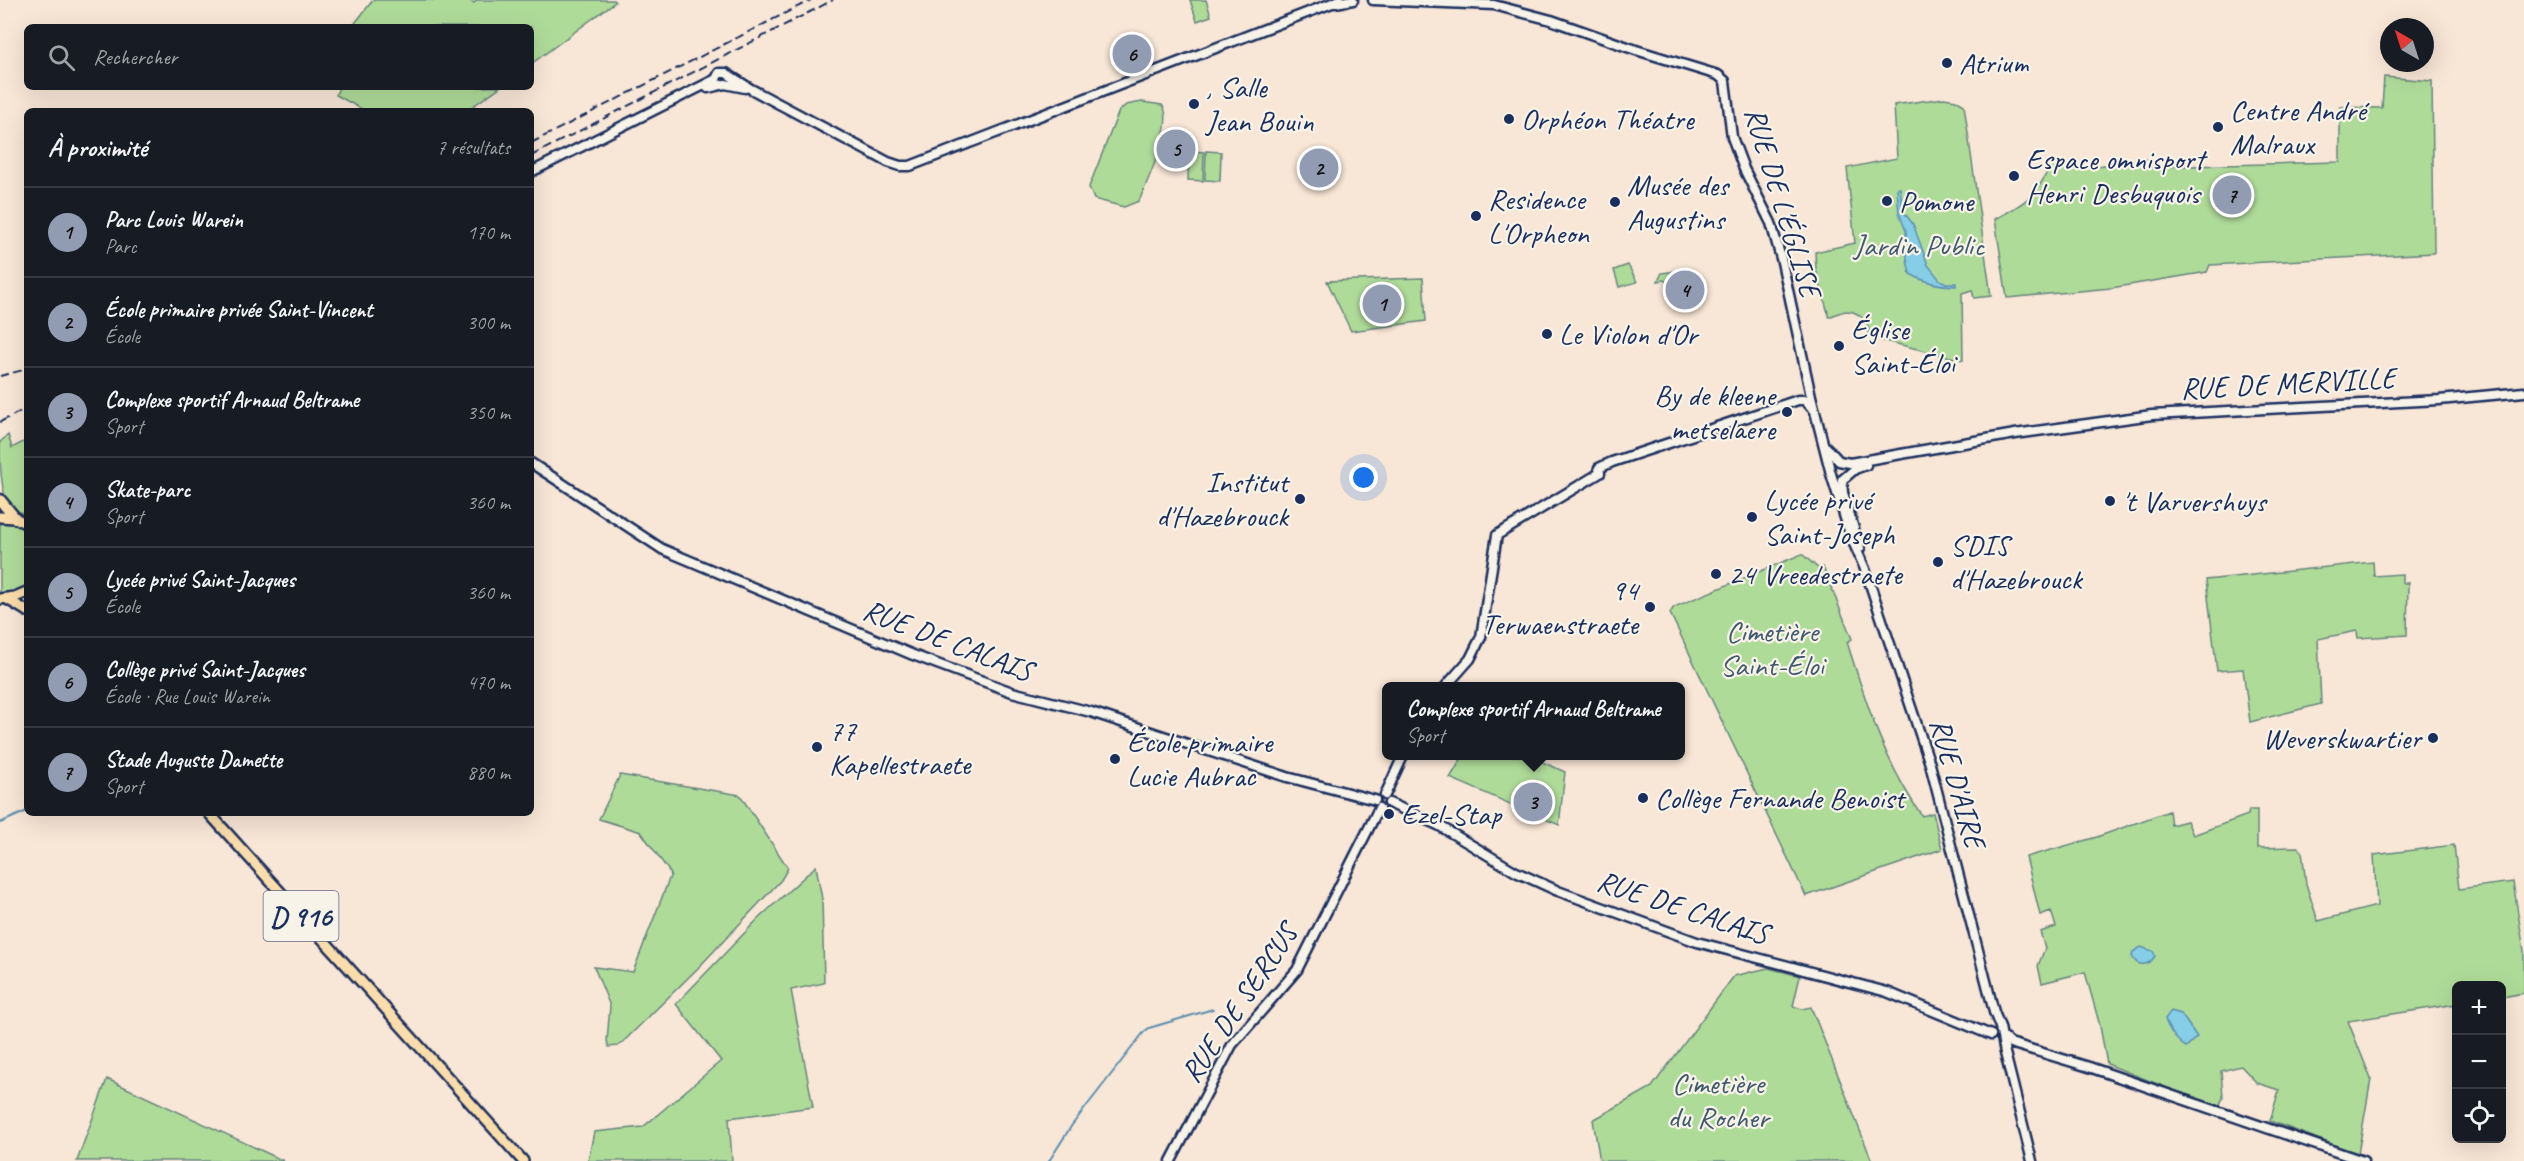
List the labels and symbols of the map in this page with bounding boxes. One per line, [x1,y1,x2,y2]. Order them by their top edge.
north arrow [2380,18,2434,72]
pin: 6 [1112,32,1152,76]
place label: Atrium [1959,44,2030,82]
marker: Atrium [1940,56,1954,70]
place label: , Salle Jean Bouin [1204,68,1314,140]
place label: Centre André Malraux [2230,91,2370,163]
marker: , Salle Jean Bouin [1187,97,1201,111]
place label: Orphéon Théatre [1521,100,1696,138]
street label: RUE DE L'ÉGLISE [1736,102,1831,305]
marker: Orphéon Théatre [1502,112,1516,126]
marker: Centre André Malraux [2211,120,2225,134]
pin: 5 [1156,126,1196,172]
place label: Espace omnisport Henri Desbuquois [2026,140,2208,212]
pin: 2 [1300,146,1338,190]
place label: Musée des Augustins [1627,166,1731,238]
marker: Espace omnisport Henri Desbuquois [2007,169,2021,183]
pin: 7 [2212,172,2252,218]
place label: Residence L'Orpheon [1488,180,1590,252]
place label: Pomone [1899,182,1976,220]
marker: Pomone [1880,194,1894,208]
marker: Musée des Augustins [1608,195,1622,209]
marker: Residence L'Orpheon [1469,209,1483,223]
park label: Jardin Public [1852,226,1985,264]
pin: 4 [1666,268,1704,312]
pin: 1 [1362,282,1402,326]
place label: Église Saint-Éloi [1851,310,1958,382]
place label: Le Violon d'Or [1559,315,1700,353]
marker: Le Violon d'Or [1540,327,1554,341]
marker: Église Saint-Éloi [1832,339,1846,353]
street label: RUE DE MERVILLE [2180,358,2400,408]
place label: By de kleene metselaere [1654,376,1777,448]
marker: By de kleene metselaere [1780,405,1794,419]
place label: Institut d'Hazebrouck [1156,463,1291,535]
your location [1349,463,1378,492]
place label: Lycée privé Saint-Joseph [1764,481,1895,553]
place label: 't Varvershuys [2122,482,2268,520]
marker: Institut d'Hazebrouck [1293,492,1307,506]
marker: 't Varvershuys [2103,494,2117,508]
marker: Lycée privé Saint-Joseph [1745,510,1759,524]
place label: SDIS d'Hazebrouck [1950,526,2084,598]
place label: 24 Vreedestraete [1728,555,1904,593]
marker: SDIS d'Hazebrouck [1931,555,1945,569]
marker: 24 Vreedestraete [1709,567,1723,581]
place label: 94 Terwaenstraete [1482,571,1641,643]
street label: RUE DE CALAIS [858,590,1041,691]
marker: 94 Terwaenstraete [1643,600,1657,614]
park label: Cimetière Saint-Éloi [1720,612,1827,684]
place label: 77 Kapellestraete [829,711,973,783]
street label: RUE D'AIRE [1921,714,1996,856]
place label: Weverskwartier [2263,719,2423,757]
place label: École primaire Lucie Aubrac [1127,723,1274,795]
marker: Weverskwartier [2426,731,2440,745]
marker: 77 Kapellestraete [810,740,824,754]
marker: École primaire Lucie Aubrac [1108,752,1122,766]
place label: Collège Fernande Benoist [1655,779,1907,817]
pin: 3 [1514,780,1552,824]
marker: Collège Fernande Benoist [1636,791,1650,805]
place label: Ezel-Stap [1401,795,1503,833]
marker: Ezel-Stap [1382,807,1396,821]
street label: RUE DE CALAIS [1592,861,1777,954]
road number: D 916 [264,891,338,941]
street label: RUE DE SERCUS [1172,913,1308,1090]
park label: Cimetière du Rocher [1668,1064,1772,1136]

